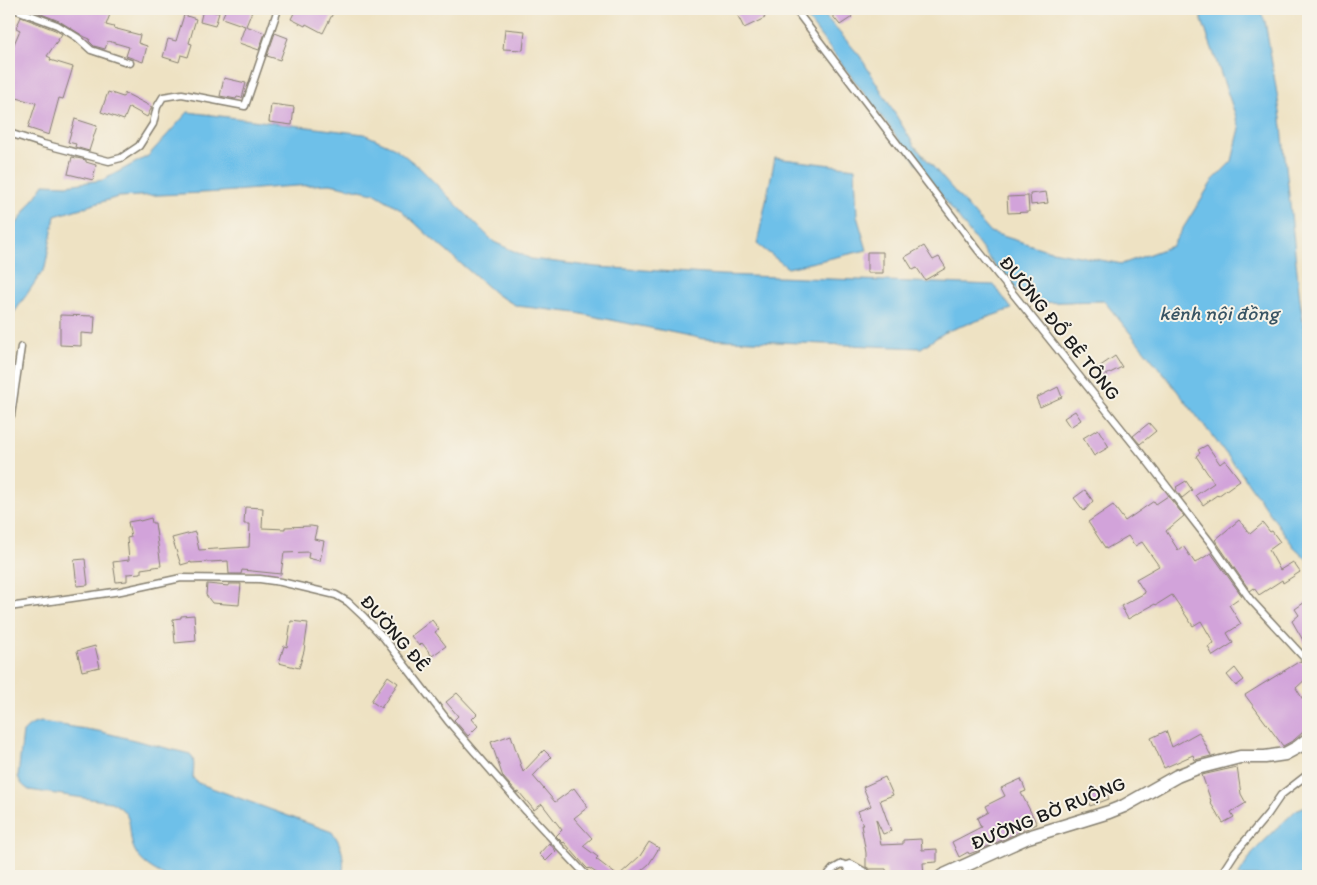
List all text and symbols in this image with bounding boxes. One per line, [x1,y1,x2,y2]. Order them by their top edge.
street label: ĐƯỜNG ĐỔ BÊ TÔNG [995,251,1125,405]
water label: kênh nội đồng [1159,301,1282,325]
street label: ĐƯỜNG ĐÊ [355,590,435,676]
street label: ĐƯỜNG BỜ RUỘNG [967,771,1129,855]

